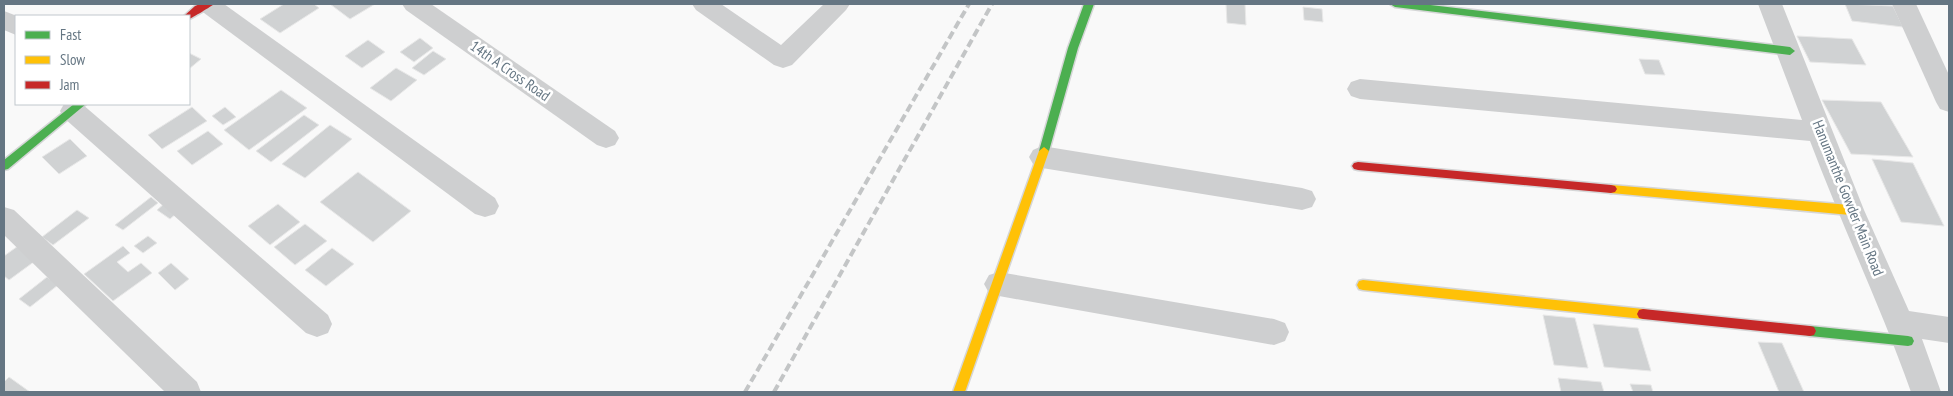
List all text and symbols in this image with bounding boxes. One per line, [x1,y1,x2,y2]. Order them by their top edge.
legend [15,15,190,105]
text: Fast [60,25,81,44]
street label: 14th A Cross Road [467,36,554,105]
text: Slow [60,50,85,69]
text: Jam [59,75,79,94]
street label: Hanumanthe Gowder Main Road [1809,117,1888,278]

